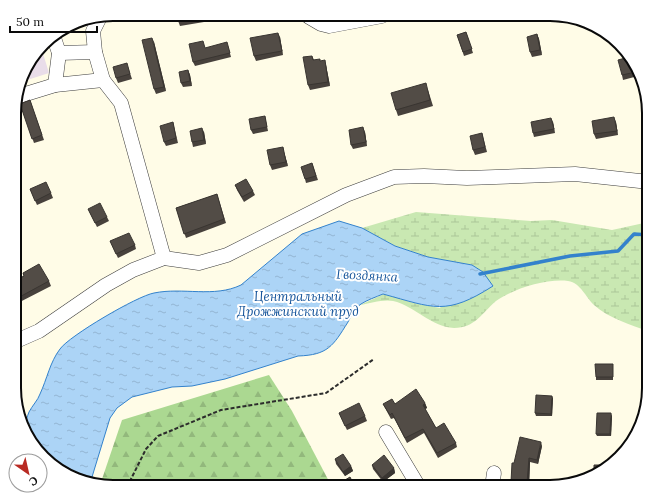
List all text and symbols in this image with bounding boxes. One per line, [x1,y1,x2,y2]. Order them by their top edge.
scale bar [10,8,97,34]
text: 50 m [16,14,44,29]
water label: Гвоздянка [336,265,399,286]
water label: Центральный Дрожжинский пруд [236,288,359,320]
north arrow [8,453,48,493]
text: С [26,473,41,489]

